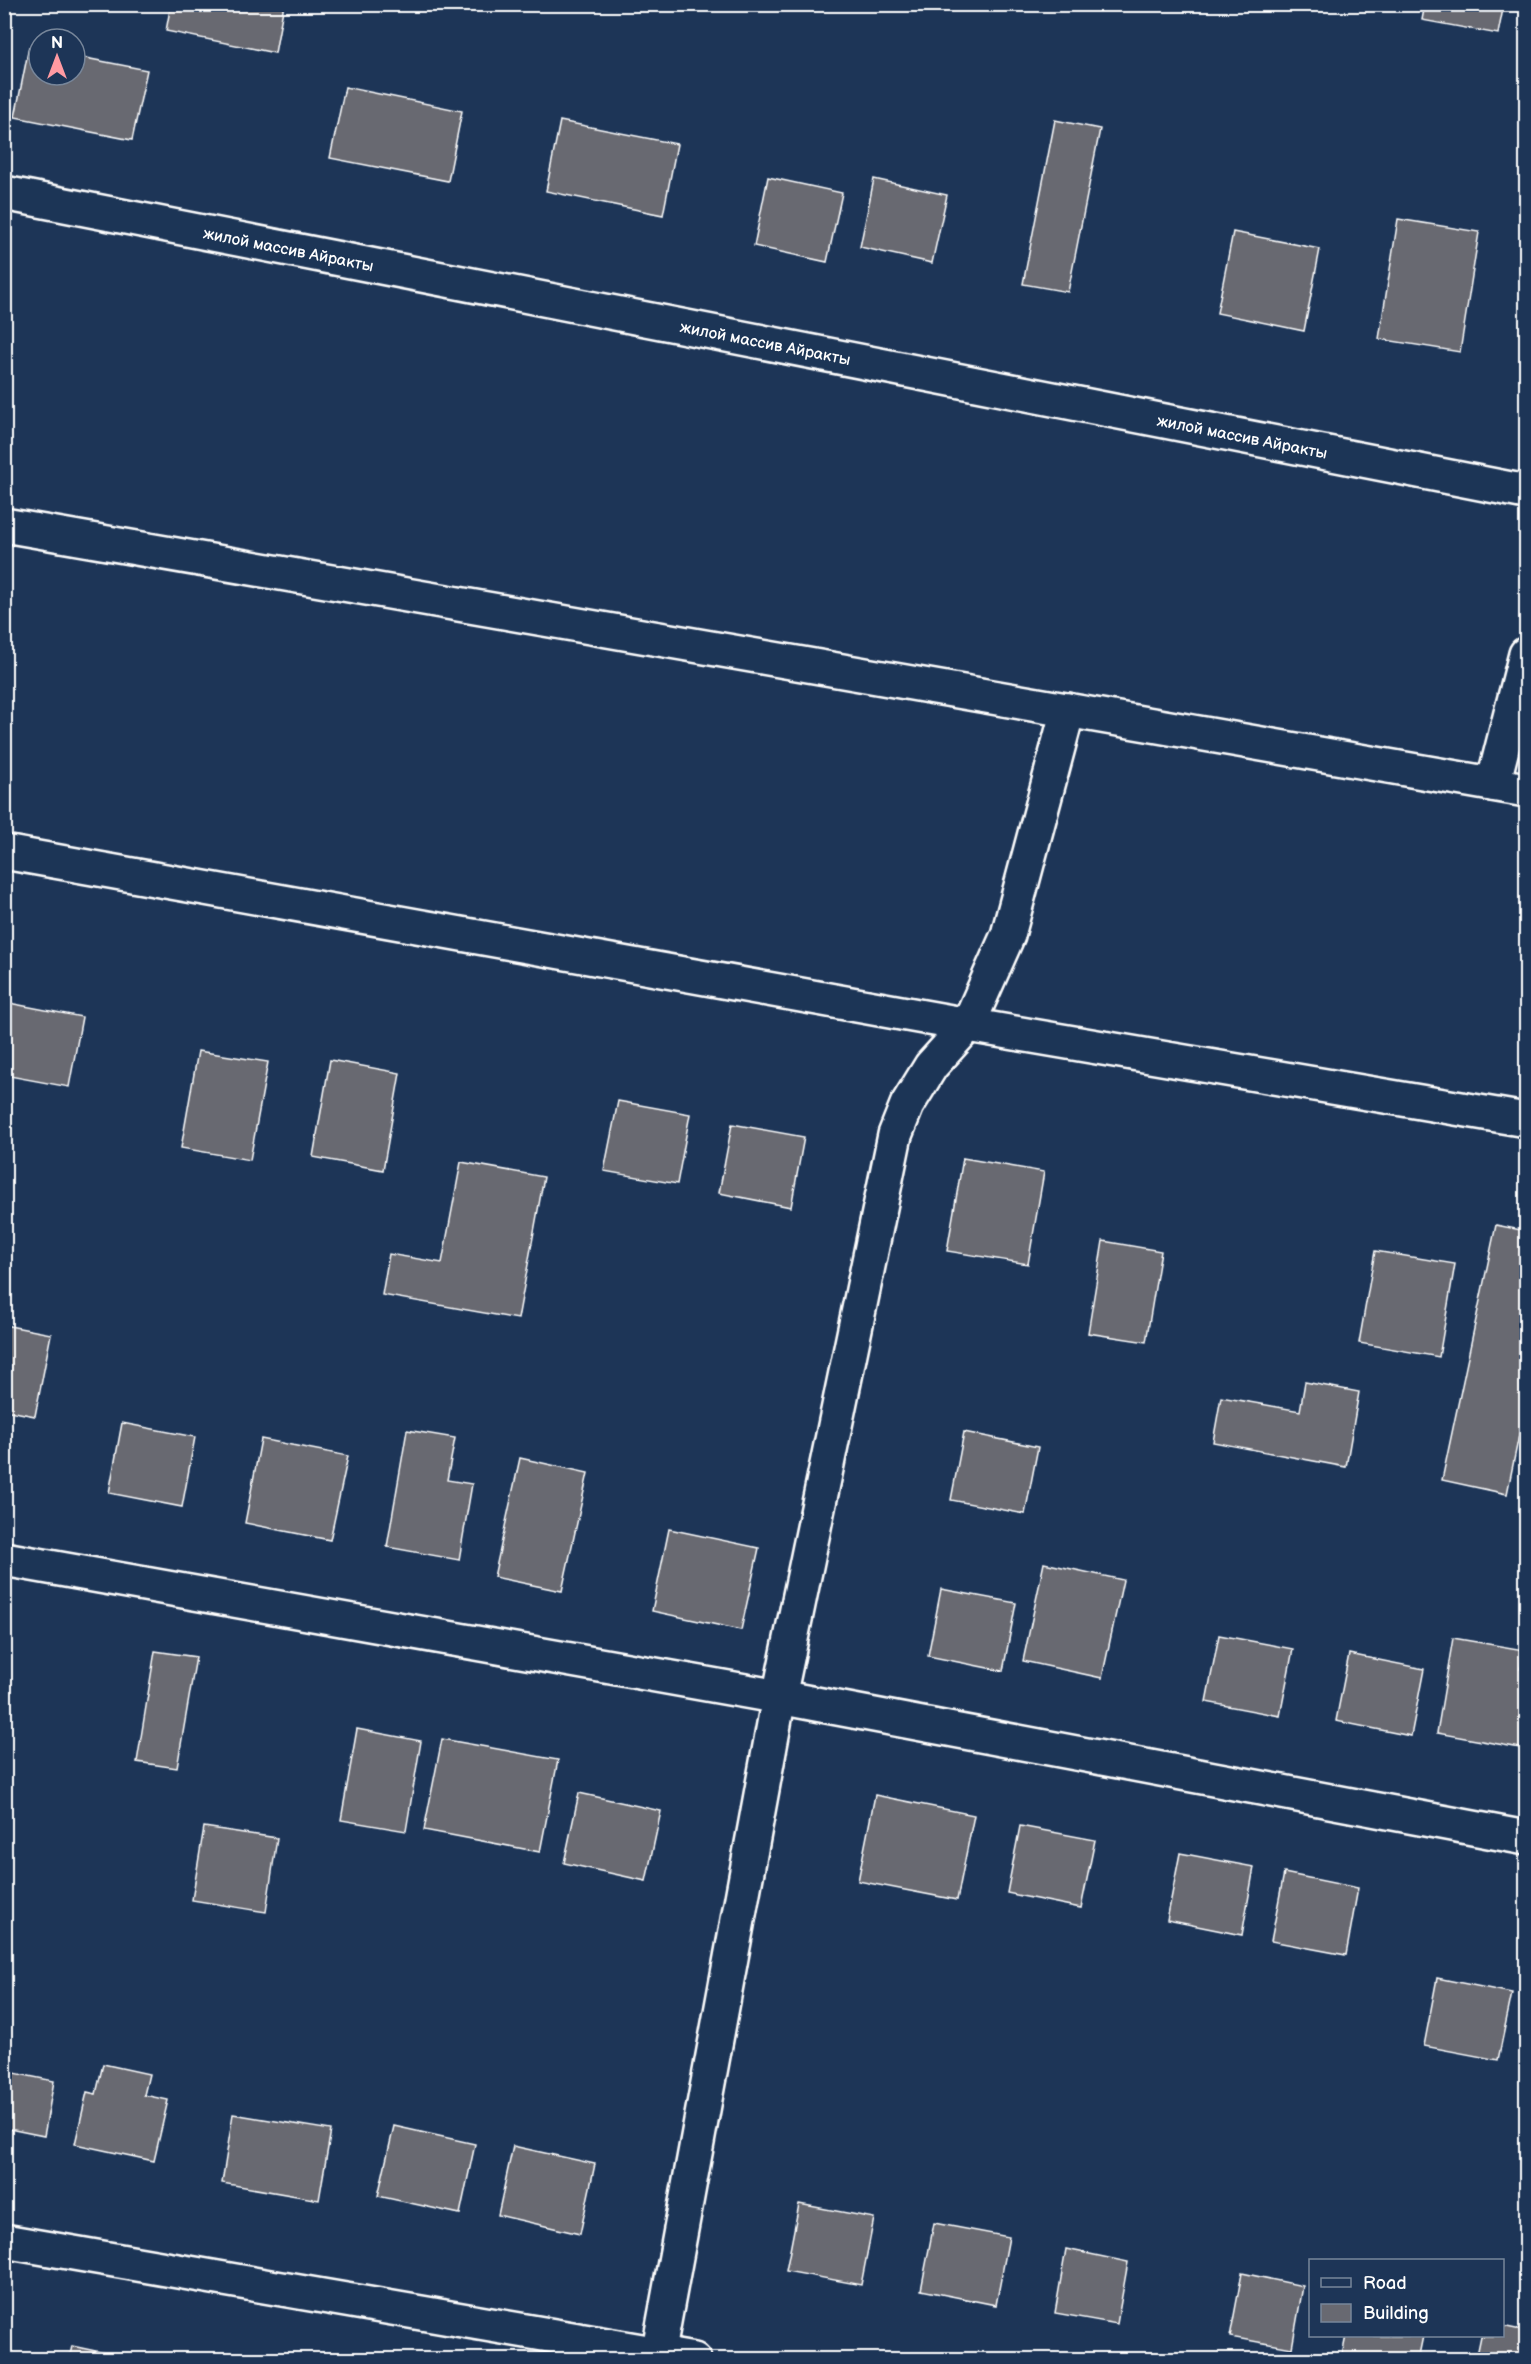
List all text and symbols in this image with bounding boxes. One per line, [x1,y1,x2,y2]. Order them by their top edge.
north arrow [27,27,87,87]
text: N [51,34,63,53]
street label: жилой массив Айракты [201,224,375,276]
street label: жилой массив Айракты [678,318,852,370]
street label: жилой массив Айракты [1155,412,1329,464]
legend [1309,2259,1504,2337]
text: Road [1363,2273,1407,2294]
text: Building [1363,2303,1429,2324]

